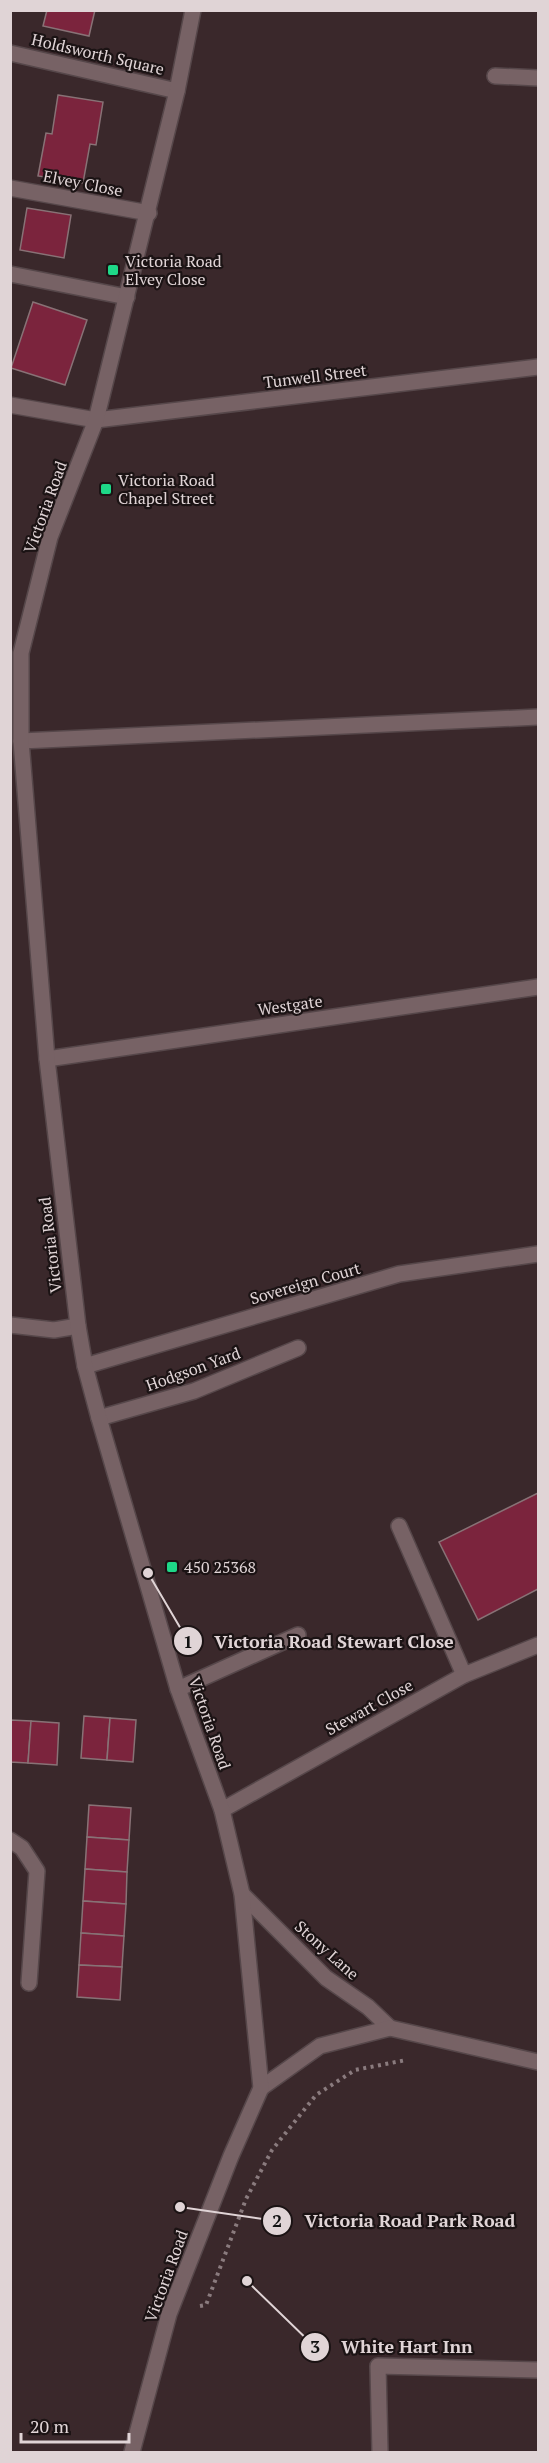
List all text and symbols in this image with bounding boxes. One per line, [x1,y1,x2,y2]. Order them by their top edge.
street label: Holdsworth Square [29,28,167,80]
street label: Elvey Close [41,165,125,201]
place label: Victoria Road Elvey Close [125,250,222,290]
marker: Victoria Road Elvey Close [106,263,120,277]
street label: Tunwell Street [262,359,368,393]
street label: Victoria Road [18,458,72,556]
place label: Victoria Road Chapel Street [118,469,215,509]
marker: Victoria Road Chapel Street [99,482,113,496]
street label: Westgate [256,990,324,1020]
street label: Victoria Road [33,1196,67,1294]
street label: Sovereign Court [247,1257,363,1309]
street label: Hodgson Yard [143,1342,243,1396]
place label: 450 25368 [184,1556,256,1578]
marker: 450 25368 [165,1560,179,1574]
callout: Victoria Road Stewart Close [173,1623,466,1659]
text: 1 [183,1629,193,1653]
text: Victoria Road Stewart Close [214,1629,454,1653]
street label: Victoria Road [184,1674,236,1772]
street label: Stewart Close [321,1674,417,1740]
street label: Stony Lane [290,1915,364,1985]
callout: Victoria Road Park Road [262,2203,527,2239]
text: 2 [272,2208,282,2232]
text: Victoria Road Park Road [305,2208,516,2232]
street label: Victoria Road [139,2227,193,2325]
callout: White Hart Inn [300,2329,485,2365]
text: 3 [310,2334,320,2358]
text: White Hart Inn [341,2334,473,2358]
scale bar [21,2406,129,2444]
text: 20 m [30,2414,70,2438]

